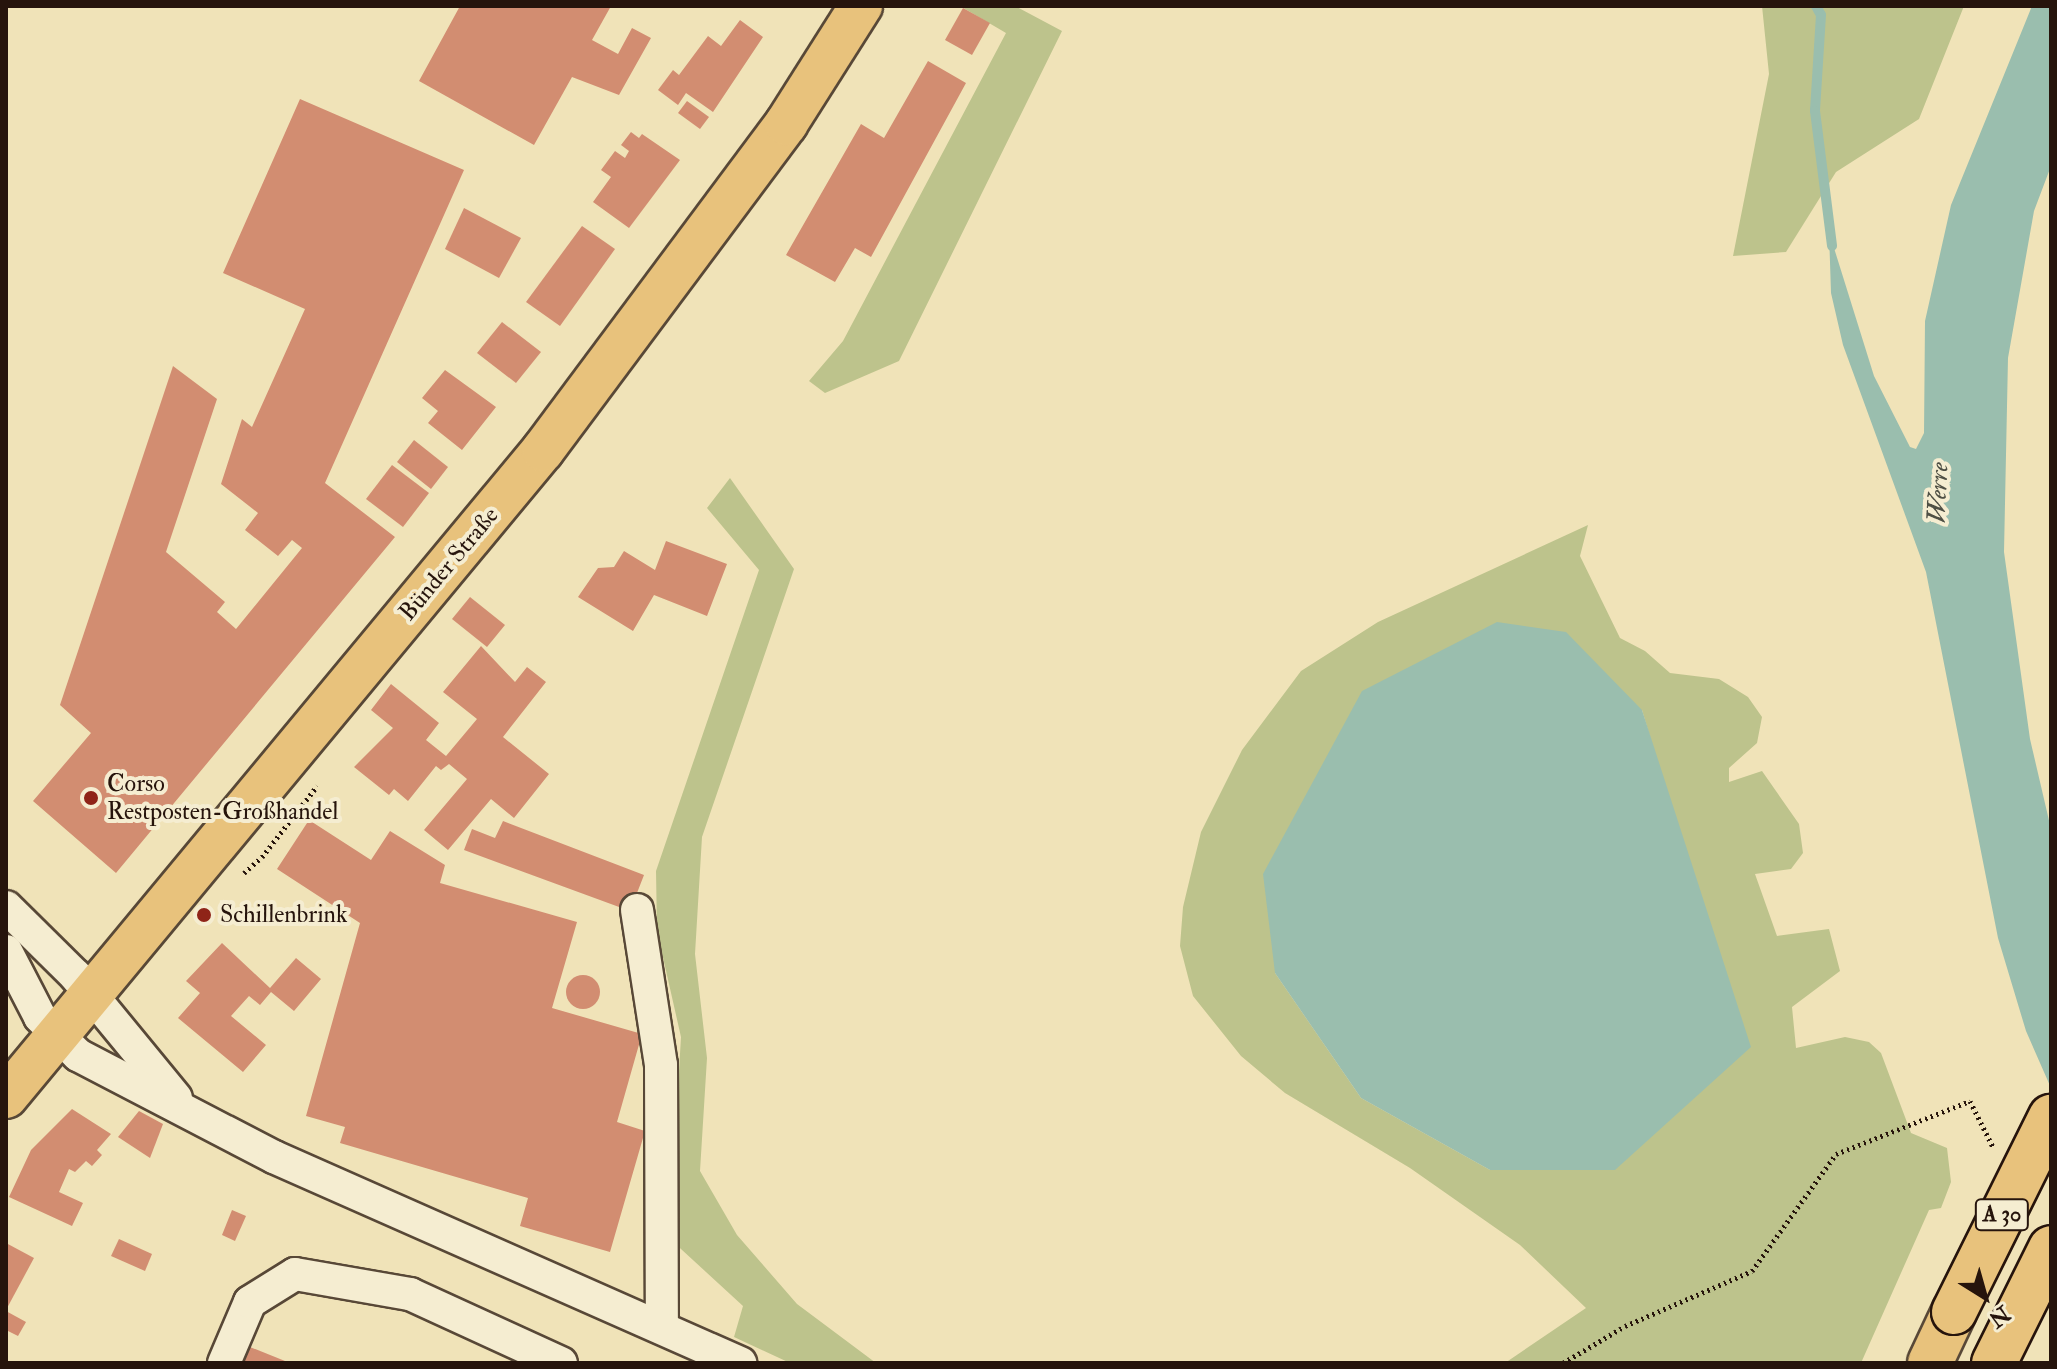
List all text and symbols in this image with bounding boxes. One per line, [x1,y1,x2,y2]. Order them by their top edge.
water label: Werre [1922,462,1956,524]
street label: Bünder Straße [393,501,505,627]
place label: Corso Restposten-Großhandel [107,770,338,826]
marker: Corso Restposten-Großhandel [82,789,100,807]
place label: Schillenbrink [220,901,347,929]
marker: Schillenbrink [195,906,213,924]
road number: A 30 [1974,1197,2030,1233]
north arrow [1945,1257,2025,1337]
text: N [1983,1299,2016,1333]

